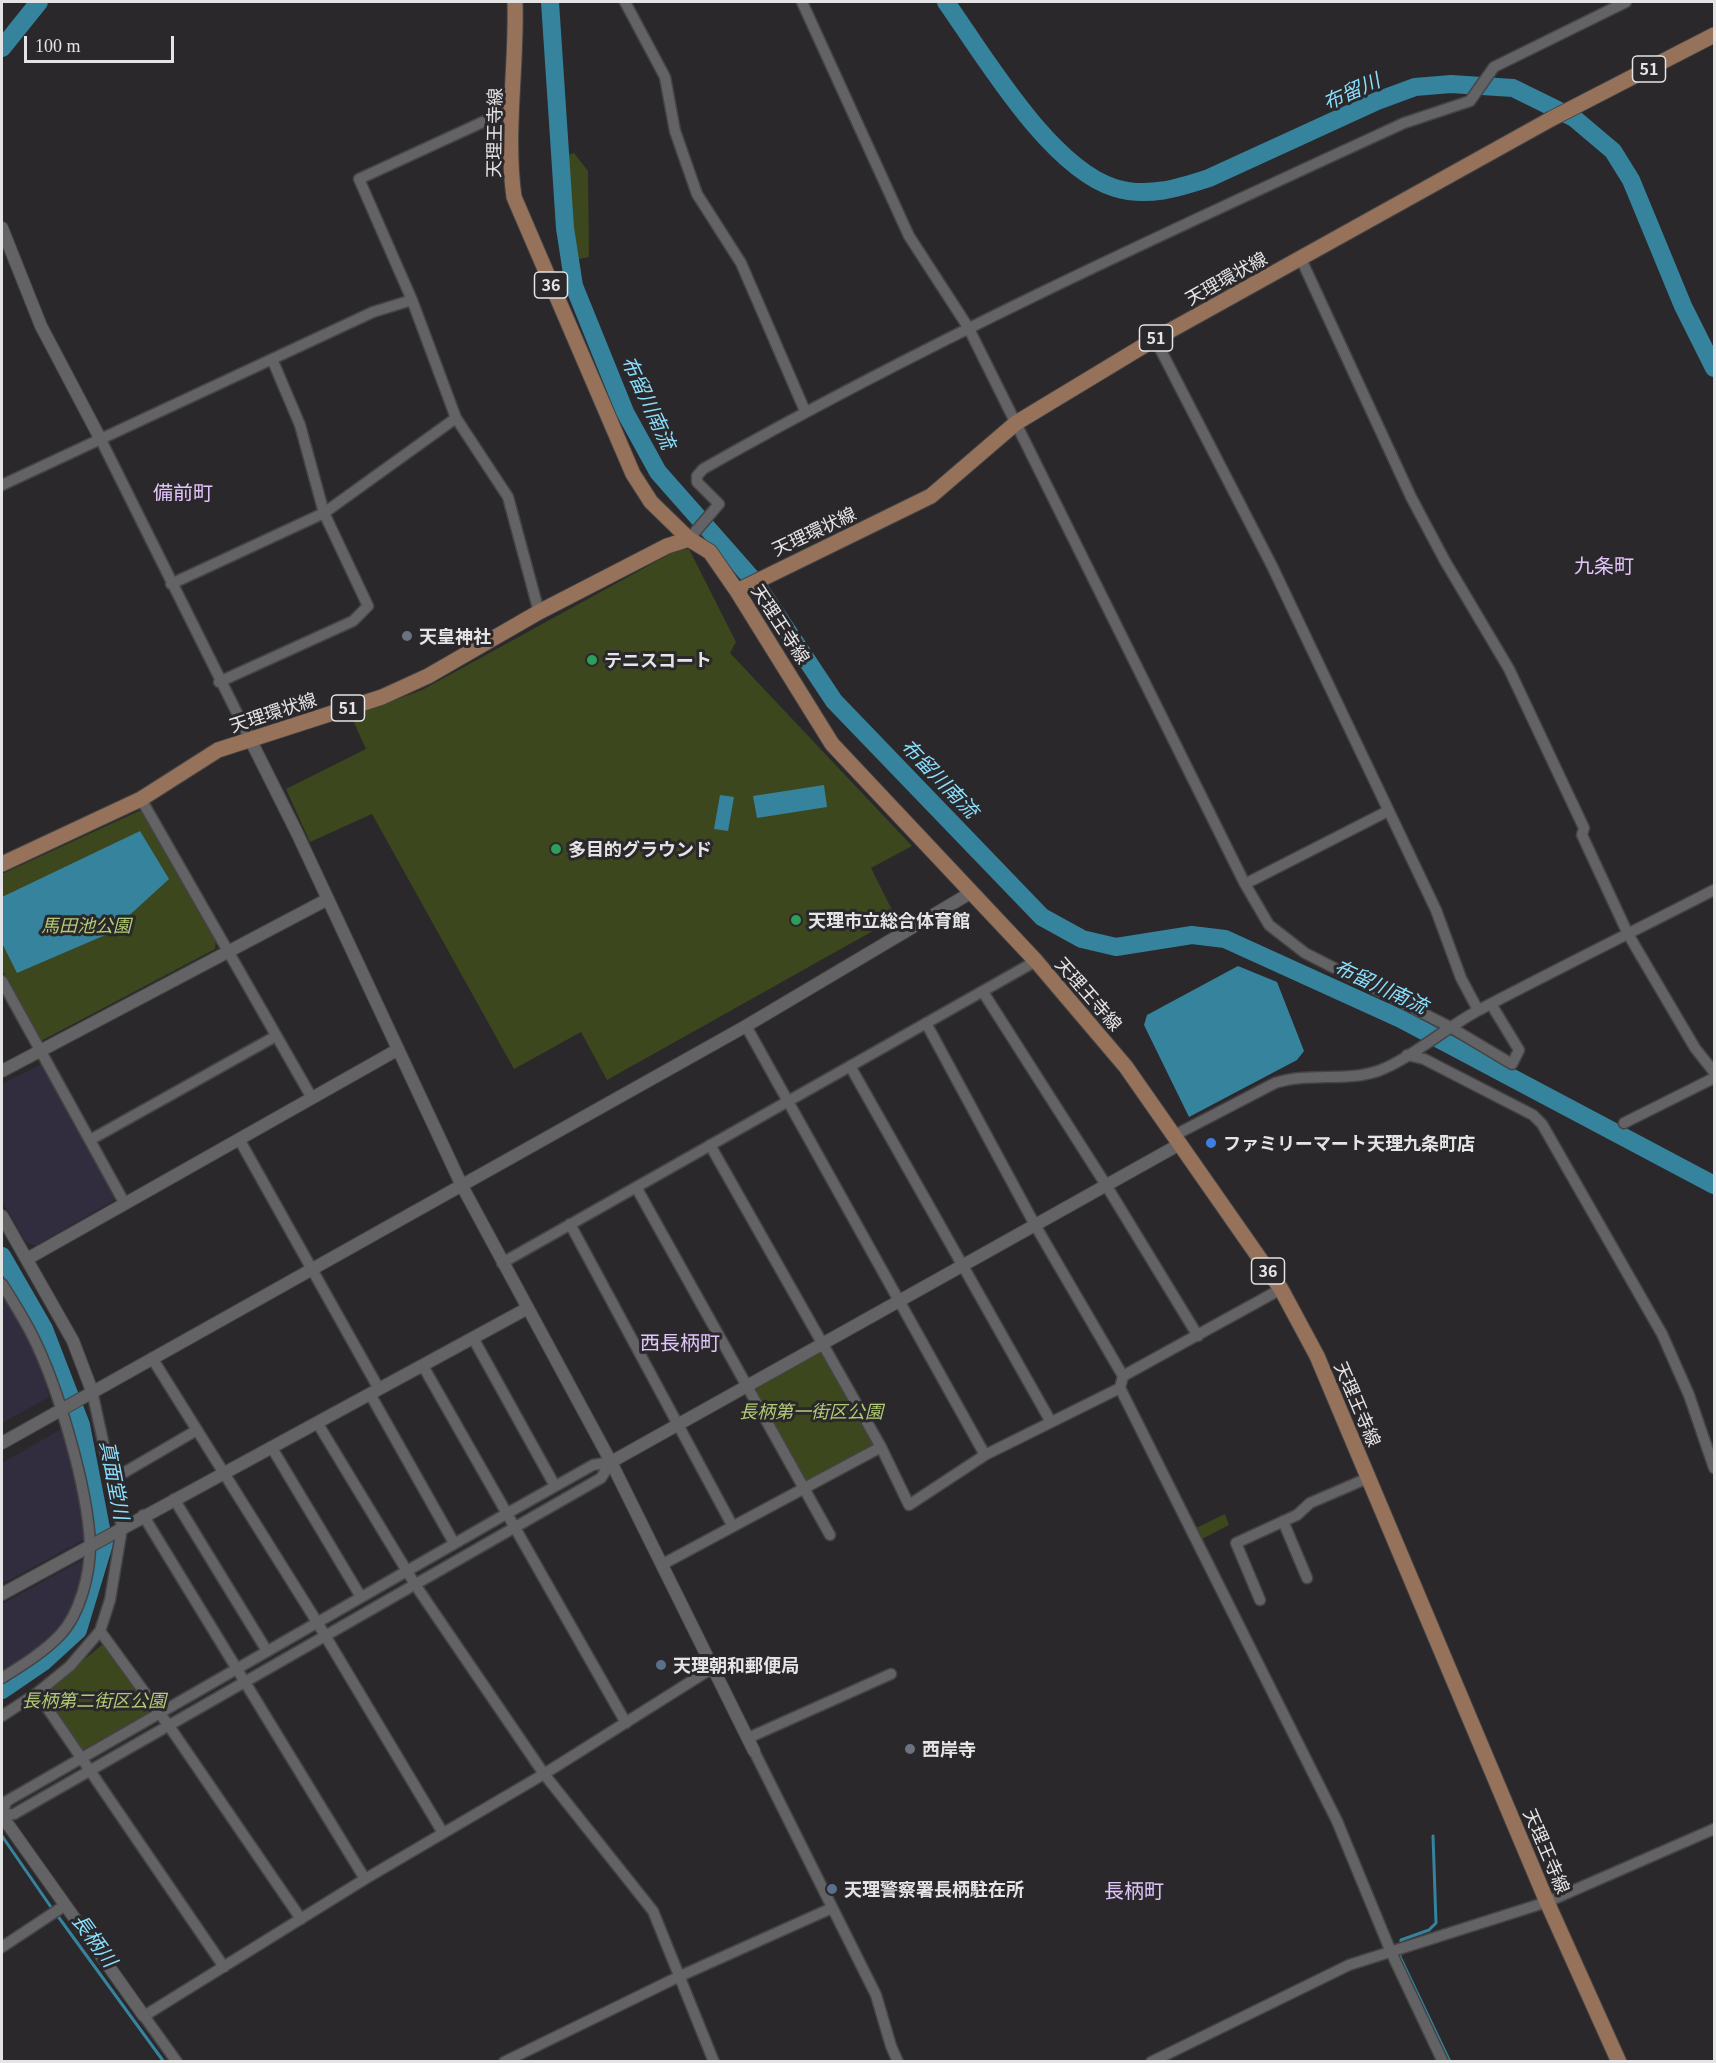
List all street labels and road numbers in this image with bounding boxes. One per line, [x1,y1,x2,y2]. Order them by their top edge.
road number: 51 [1632,56,1666,82]
street label: 天理王寺線 [482,88,506,178]
street label: 天理環状線 [1181,247,1271,309]
road number: 36 [534,272,568,298]
road number: 51 [1140,325,1172,351]
street label: 天理環状線 [769,502,859,560]
street label: 天理王寺線 [747,580,815,668]
street label: 天理環状線 [227,688,319,736]
road number: 51 [332,695,364,721]
street label: 天理王寺線 [1051,953,1127,1035]
road number: 36 [1252,1258,1284,1284]
street label: 天理王寺線 [1330,1358,1386,1450]
street label: 天理王寺線 [1519,1805,1575,1897]

